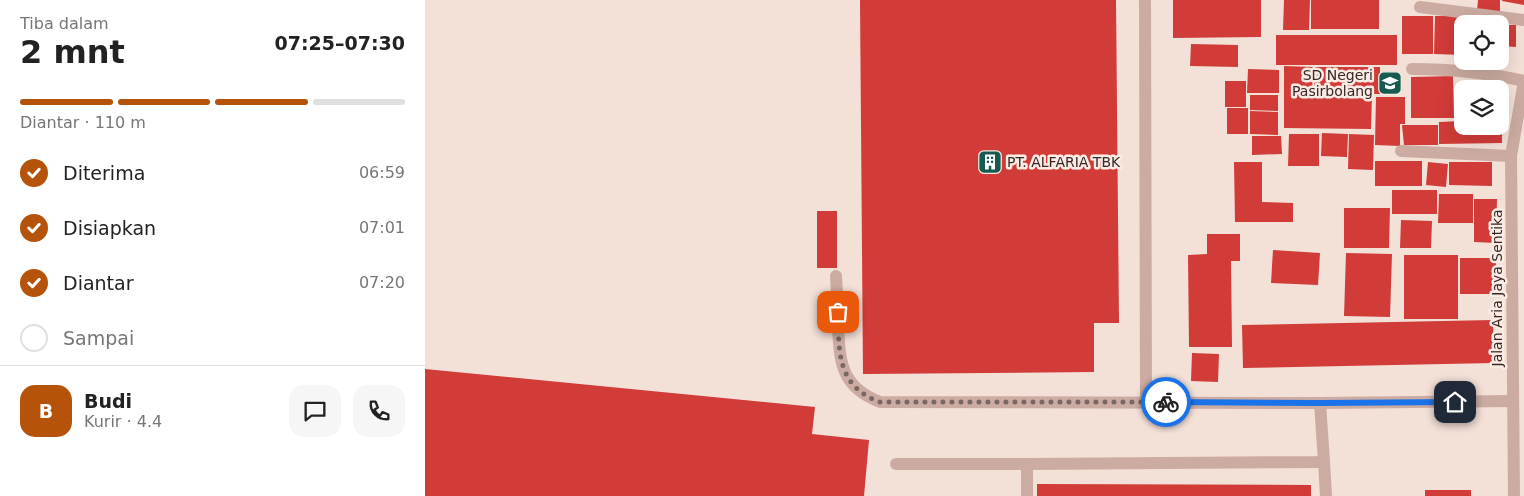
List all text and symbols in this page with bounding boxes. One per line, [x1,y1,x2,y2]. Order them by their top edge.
text: Tiba dalam [20,14,109,33]
map controls [1454,15,1509,135]
button: locate [1454,15,1509,70]
text: 07:25–07:30 [275,32,405,54]
text: 2 mnt [20,33,125,71]
place label: SD Negeri Pasirbolang [1292,67,1373,99]
school or university icon: SD Negeri Pasirbolang [1377,70,1403,96]
button: layers [1454,80,1509,135]
text: Diantar · 110 m [20,113,146,132]
building icon: PT. ALFARIA TBK [977,149,1003,175]
place label: PT. ALFARIA TBK [1007,154,1121,170]
icon: check [20,159,48,187]
text: Diterima [63,162,145,184]
text: 06:59 [359,163,405,182]
street label: Jalan Aria Jaya Sentika [1489,210,1505,367]
icon: check [20,214,48,242]
text: Disiapkan [63,217,156,239]
text: 07:01 [359,218,405,237]
icon: check [20,269,48,297]
text: Diantar [63,272,134,294]
text: 07:20 [359,273,405,292]
pin [817,291,859,333]
icon: bag [824,298,852,326]
text: Sampai [63,327,134,349]
courier [1141,377,1191,427]
pin [1434,381,1476,423]
button: chat [289,385,341,437]
button: phone [353,385,405,437]
icon: bike [1152,388,1180,416]
icon: home [1441,388,1469,416]
text: Budi [84,390,132,412]
text: B [39,400,53,422]
text: Kurir · 4.4 [84,412,162,431]

